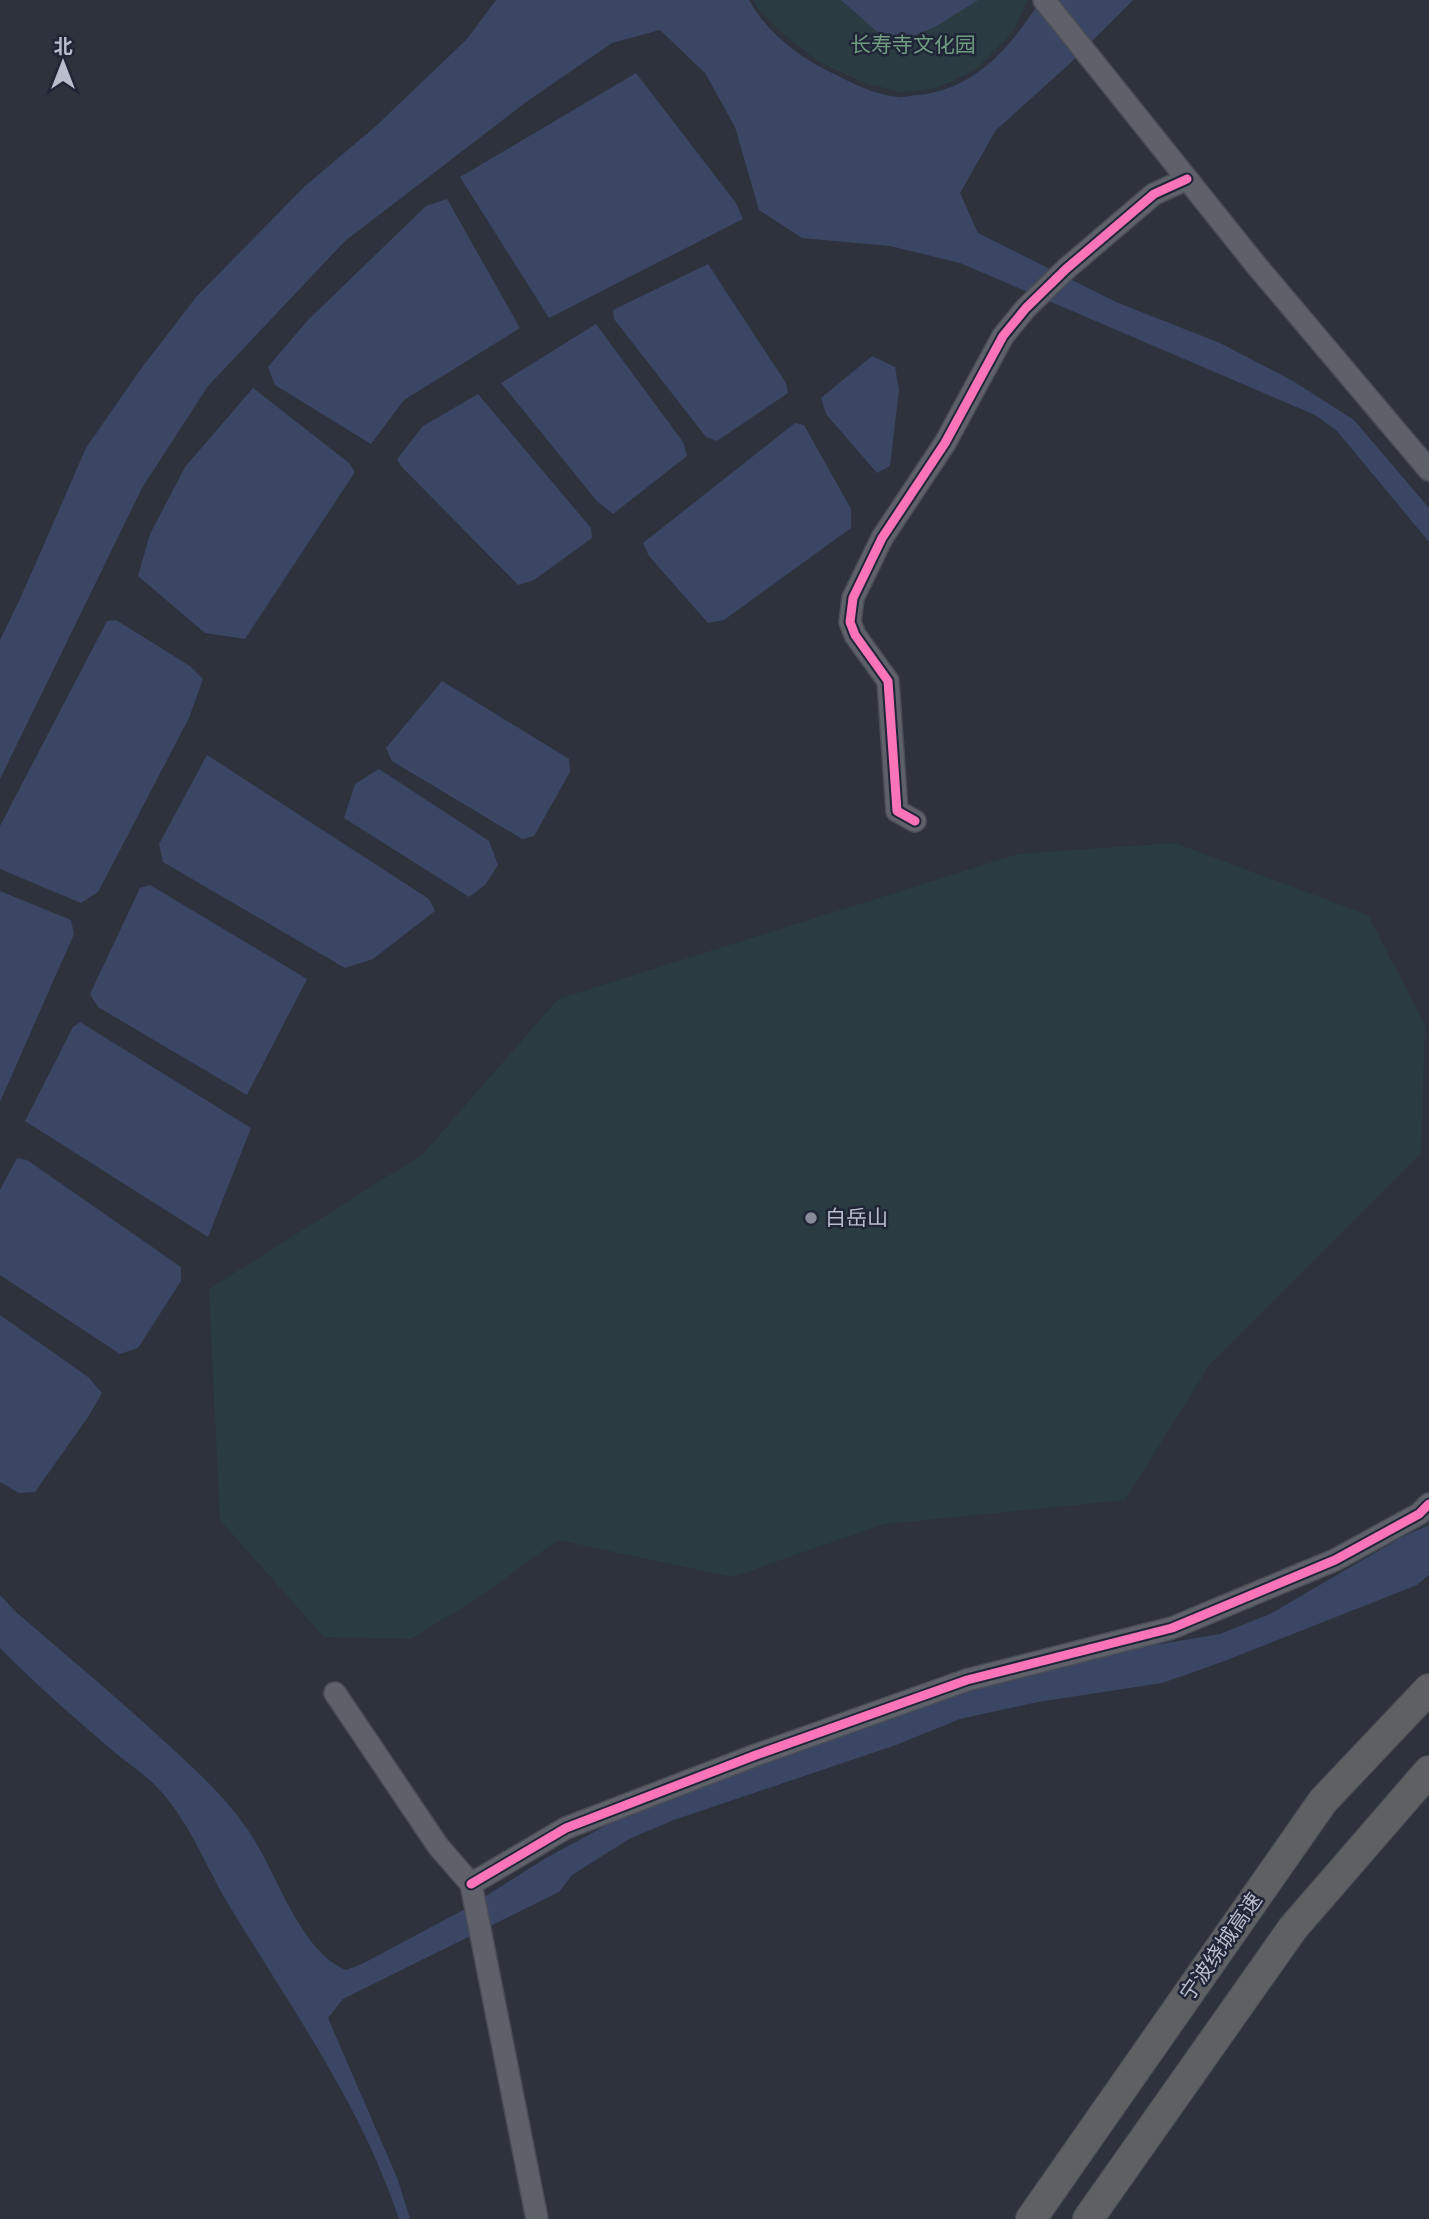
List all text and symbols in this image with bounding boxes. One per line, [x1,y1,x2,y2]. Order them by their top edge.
north arrow [28,28,98,98]
park label: 长寿寺文化园 [850,32,976,58]
text: 北 [53,35,73,59]
place label: 白岳山 [825,1205,888,1231]
marker: 白岳山 [803,1210,819,1226]
street label: 宁波绕城高速 [1174,1888,1268,2006]

